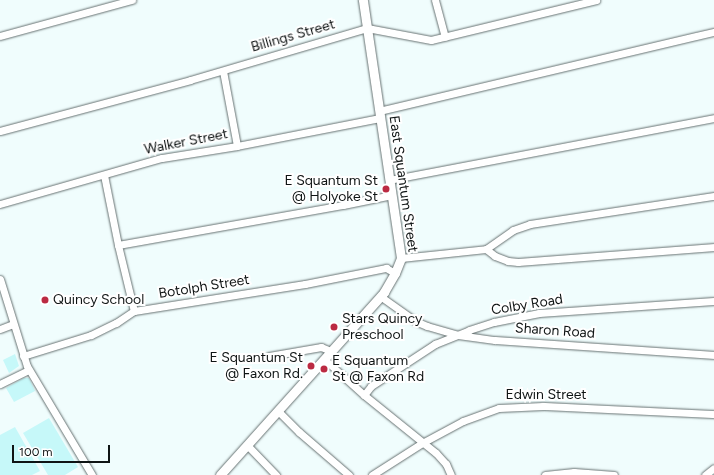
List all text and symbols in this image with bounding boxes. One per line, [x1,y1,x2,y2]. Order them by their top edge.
street label: Billings Street [249,16,337,56]
street label: East Squantum Street [385,115,421,253]
street label: Walker Street [143,126,229,158]
place label: E Squantum St @ Holyoke St [284,173,378,206]
marker: E Squantum St @ Holyoke St [381,184,391,194]
street label: Botolph Street [157,272,251,302]
street label: Colby Road [490,291,564,319]
place label: Quincy School [53,292,144,308]
marker: Quincy School [40,295,50,305]
place label: Stars Quincy Preschool [342,311,422,344]
street label: Sharon Road [515,320,595,342]
marker: Stars Quincy Preschool [329,322,339,332]
place label: E Squantum St @ Faxon Rd. [209,350,303,382]
place label: E Squantum St @ Faxon Rd [332,353,424,386]
marker: E Squantum St @ Faxon Rd. [306,361,316,371]
marker: E Squantum St @ Faxon Rd [319,364,329,374]
street label: Edwin Street [505,387,587,403]
scale bar [14,437,112,463]
text: 100 m [19,445,53,459]

